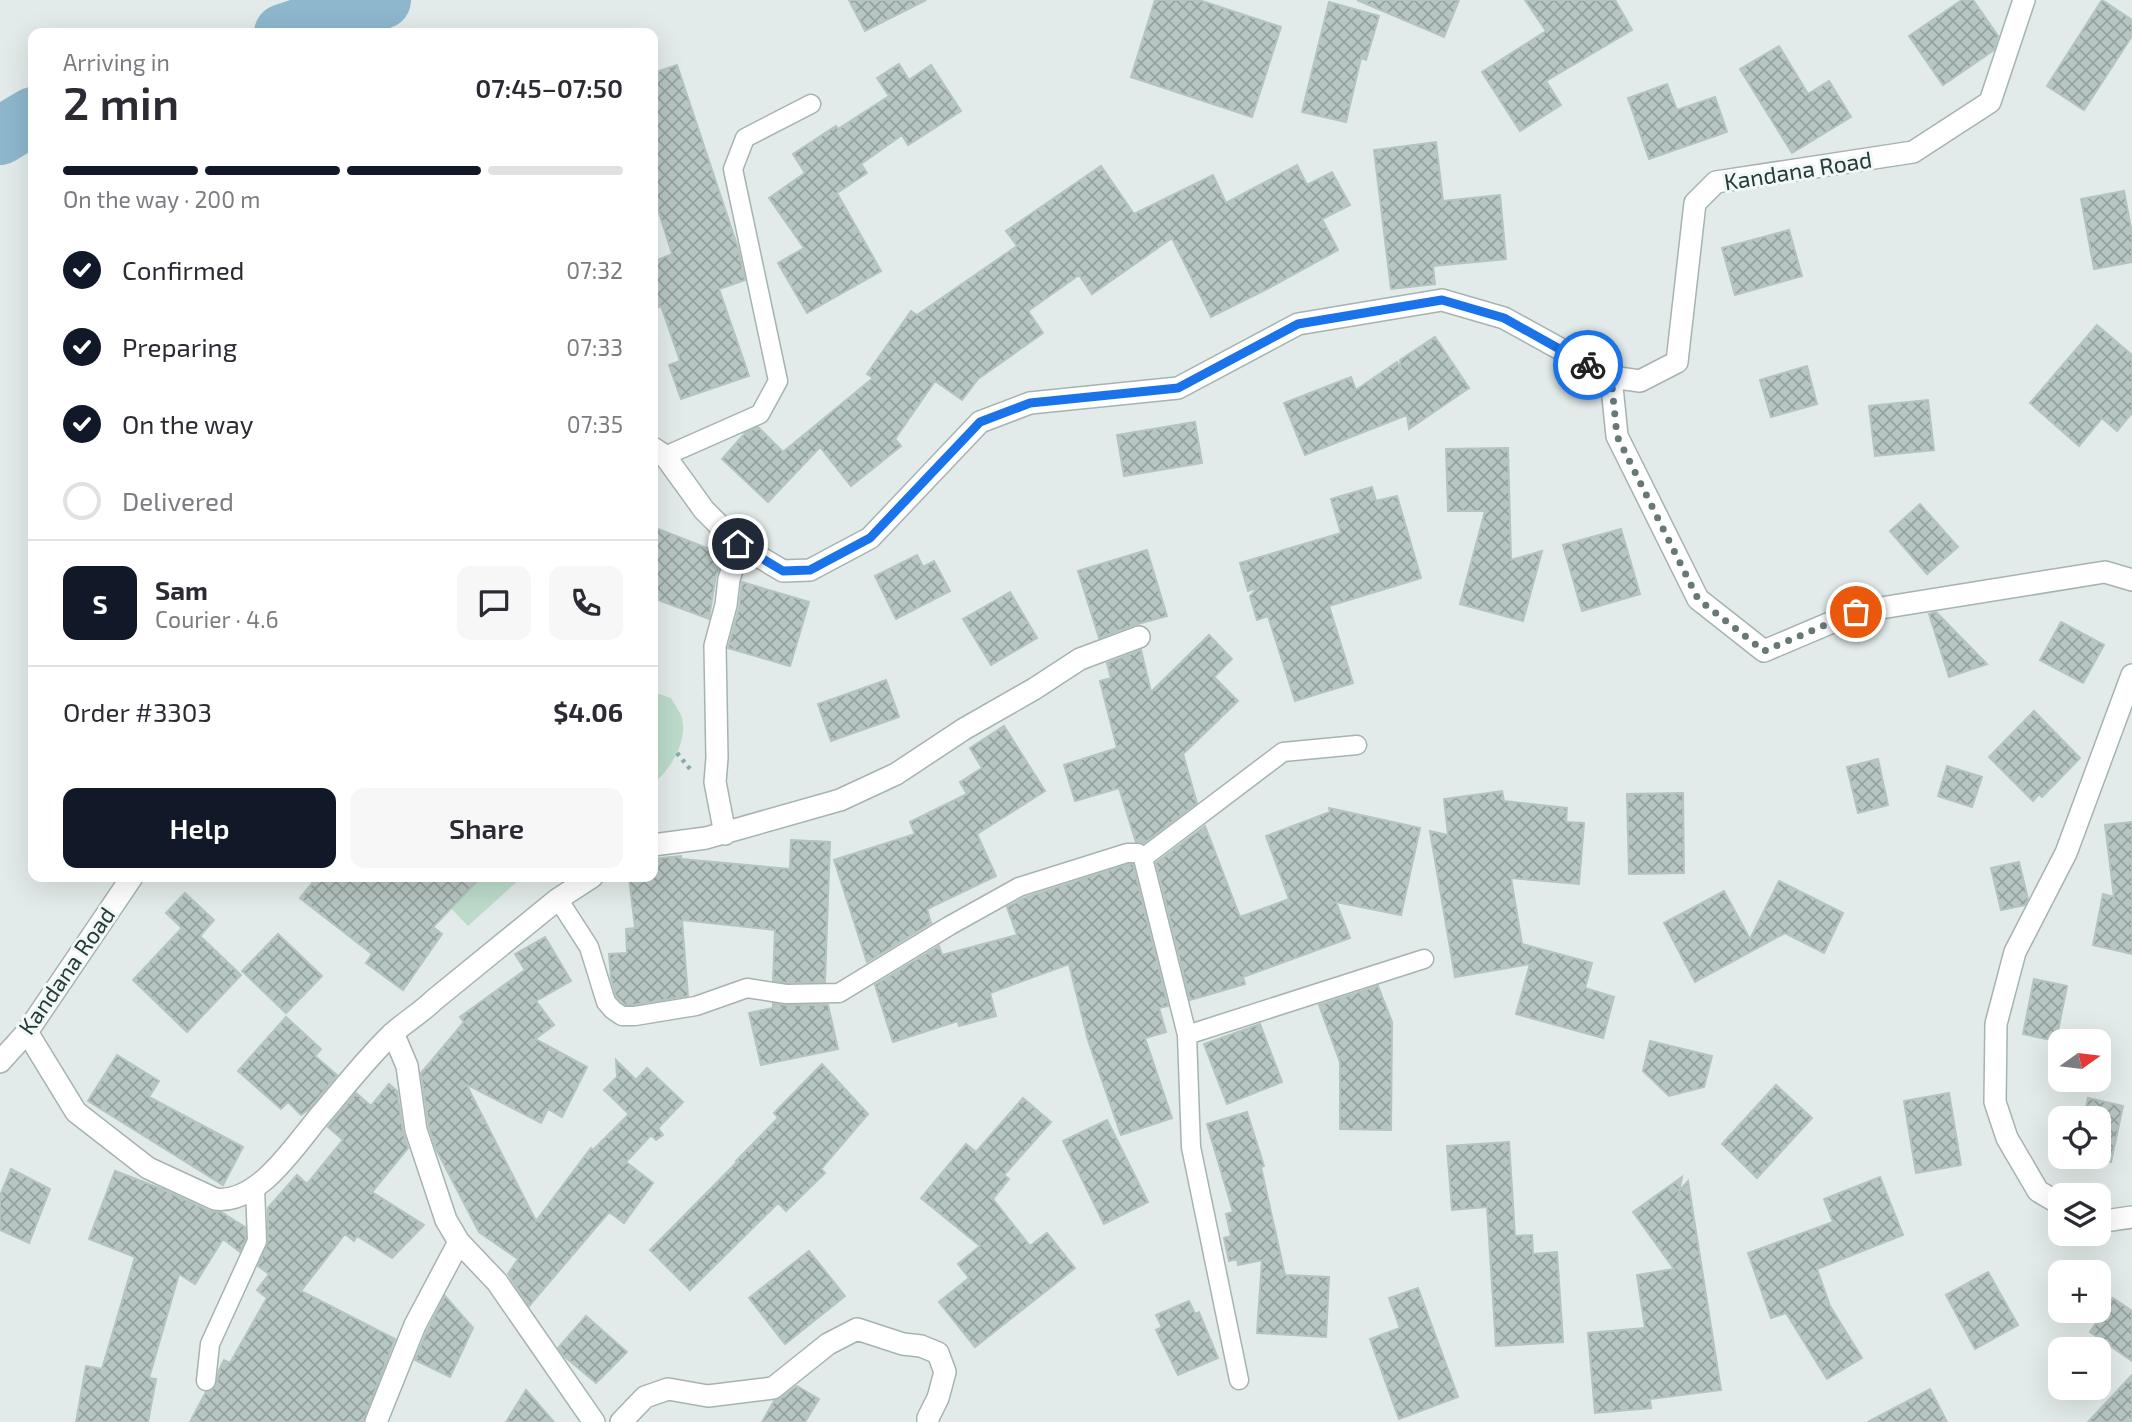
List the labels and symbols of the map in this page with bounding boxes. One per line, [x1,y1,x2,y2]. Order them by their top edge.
street label: Kandana Road [1722,144,1874,196]
courier [1553,330,1623,400]
pin [708,514,768,574]
pin [1826,582,1886,642]
street label: Kandana Road [12,901,121,1040]
north arrow [2048,1029,2110,1092]

